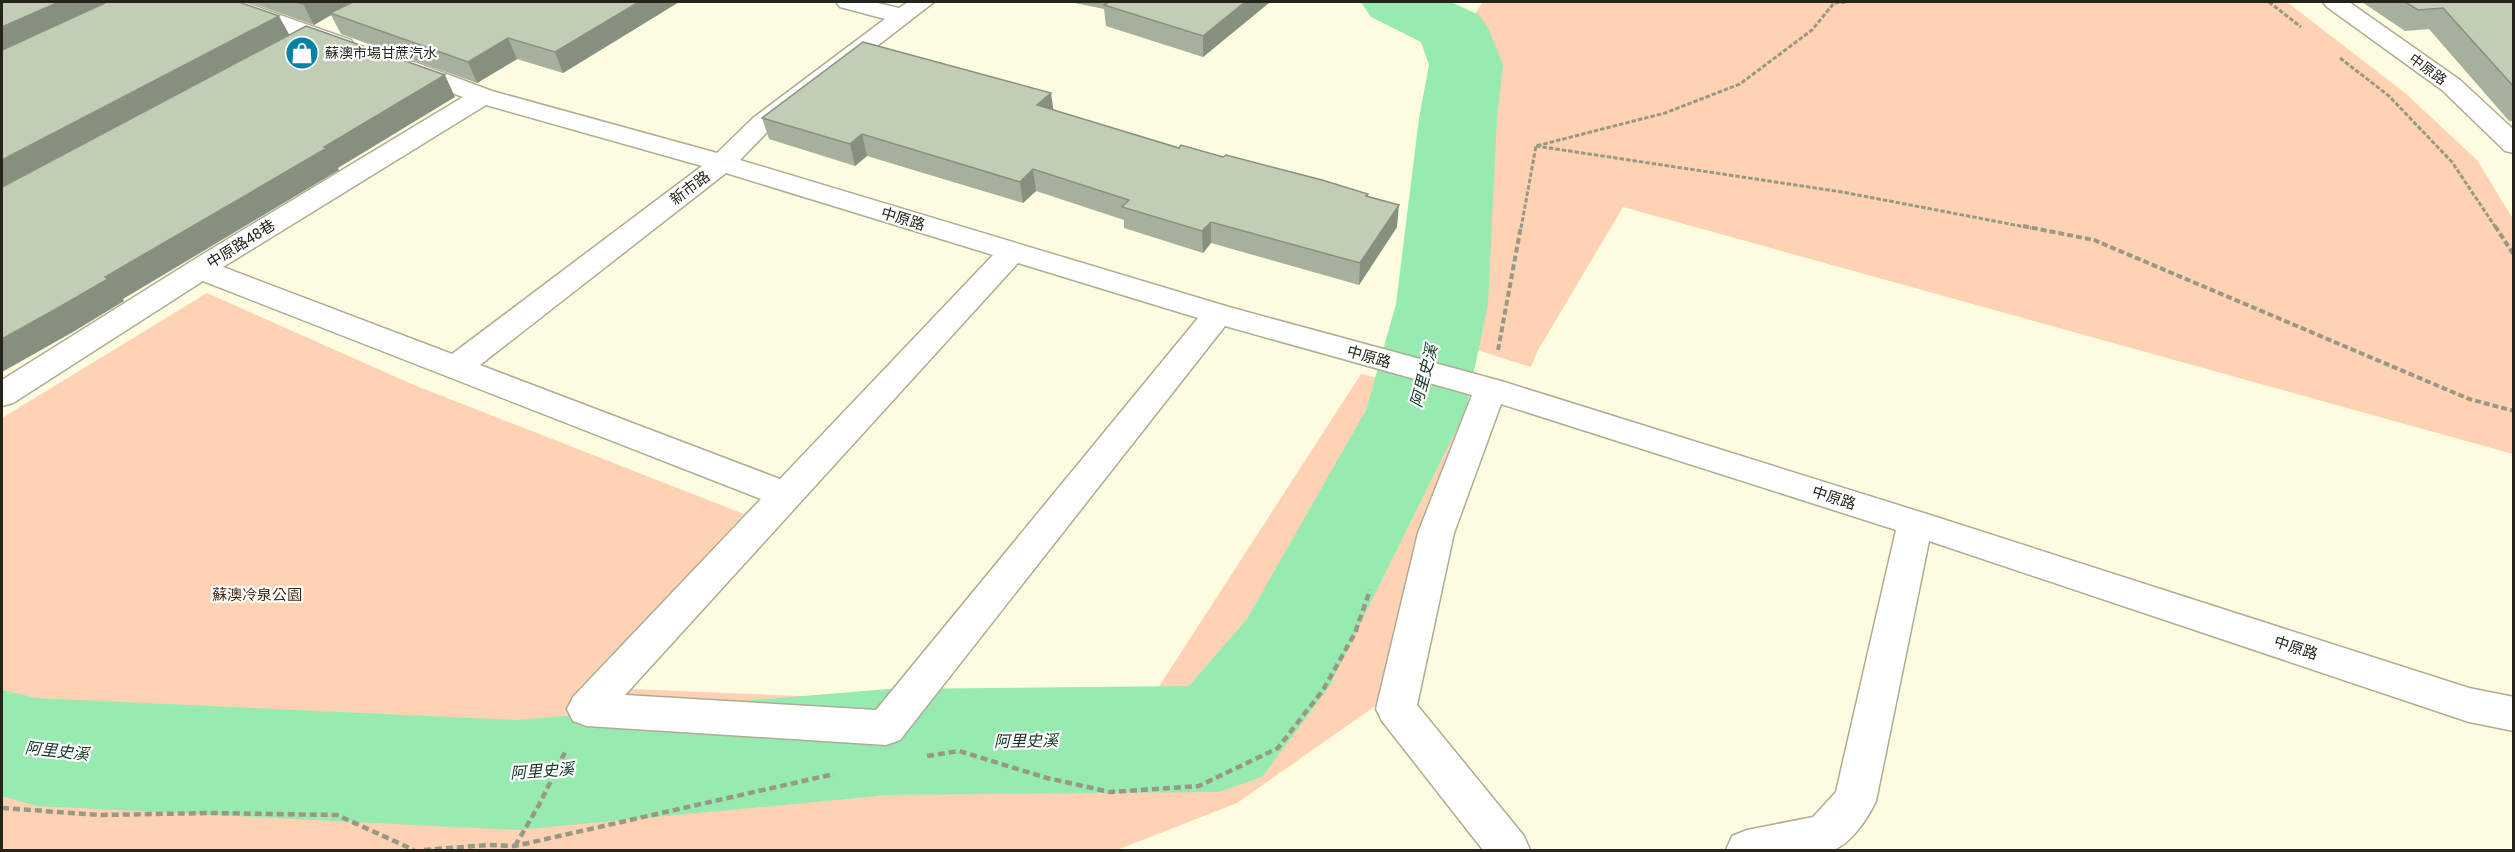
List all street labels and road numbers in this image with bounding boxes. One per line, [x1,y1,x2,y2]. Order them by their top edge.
street label: 中原路 [2406,50,2450,88]
street label: 新市路 [667,167,713,209]
street label: 中原路 [879,204,927,234]
street label: 中原路48巷 [204,216,278,272]
street label: 中原路 [1345,342,1393,372]
street label: 中原路 [1810,482,1858,514]
street label: 中原路 [2272,632,2320,664]

